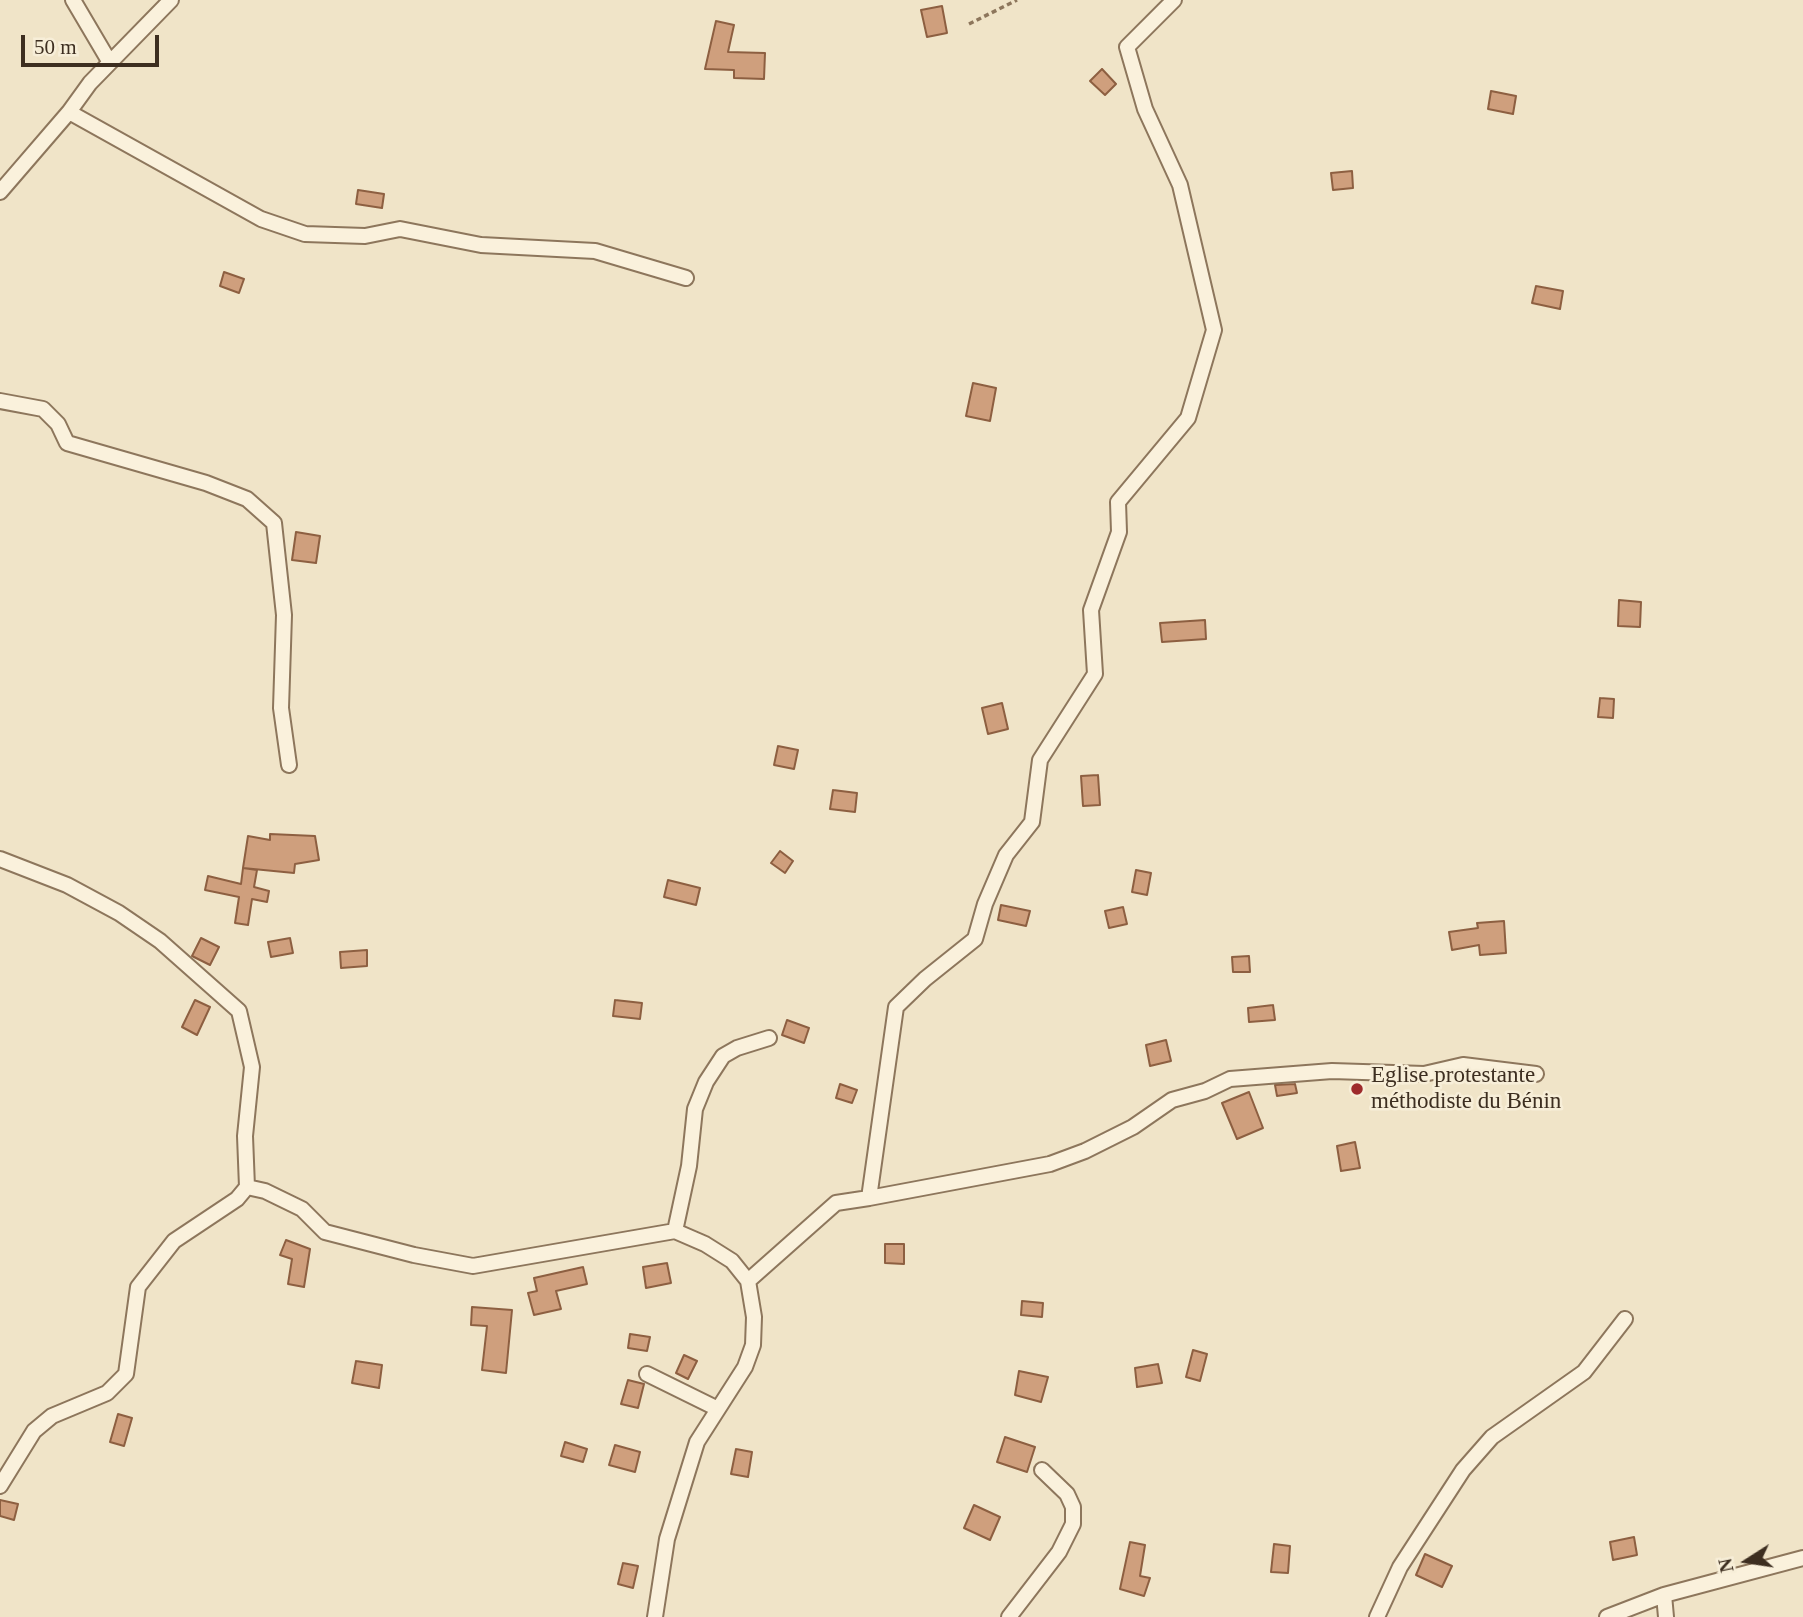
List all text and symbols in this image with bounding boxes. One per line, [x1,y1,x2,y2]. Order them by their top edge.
scale bar [24,21,163,65]
text: 50 m [34,35,77,59]
place label: Eglise protestante méthodiste du Bénin [1371,1062,1561,1116]
marker: Eglise protestante méthodiste du Bénin [1349,1081,1365,1097]
north arrow [1712,1526,1782,1596]
text: N [1714,1557,1738,1574]

